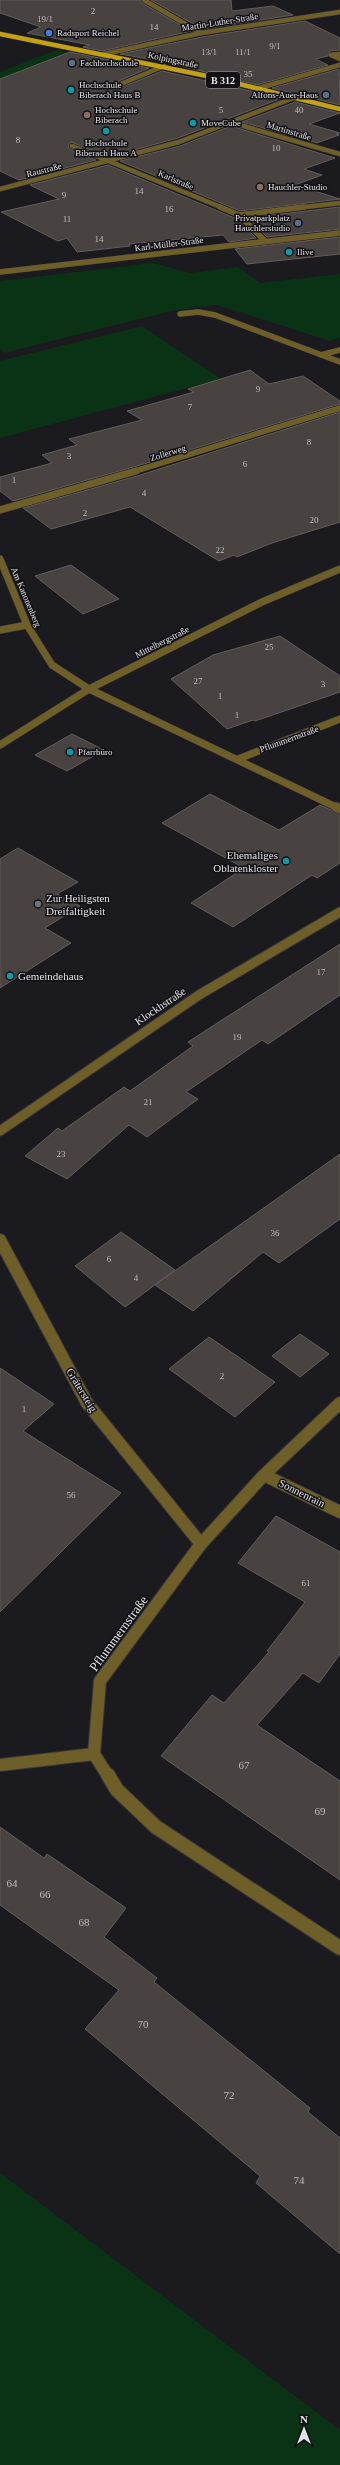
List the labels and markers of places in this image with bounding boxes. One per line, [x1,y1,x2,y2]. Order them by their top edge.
marker: Radsport Reichel [44,28,54,38]
place label: Radsport Reichel [57,28,120,38]
marker: Fachhochschule [67,58,77,68]
place label: Fachhochschule [80,58,138,68]
place label: Hochschule Biberach Haus B [79,80,140,100]
marker: Hochschule Biberach Haus B [66,85,76,95]
place label: Alfons-Auer-Haus [251,90,318,100]
marker: Alfons-Auer-Haus [321,90,331,100]
place label: Hochschule Biberach [95,105,138,125]
marker: Hochschule Biberach [82,110,92,120]
marker: MoveCube [188,118,198,128]
place label: MoveCube [201,118,241,128]
marker: Hochschule Biberach Haus A [101,126,111,136]
place label: Hochschule Biberach Haus A [75,138,137,158]
marker: Hauchler-Studio [255,182,265,192]
place label: Hauchler-Studio [268,182,328,192]
place label: Privatparkplatz Hauchlerstudio [235,213,291,233]
marker: Privatparkplatz Hauchlerstudio [293,218,303,228]
marker: Ilive [284,247,294,257]
place label: Ilive [297,247,314,257]
marker: Pfarrbüro [65,747,75,757]
place label: Pfarrbüro [78,747,113,757]
place label: Ehemaliges Oblatenkloster [213,849,278,874]
marker: Ehemaliges Oblatenkloster [281,856,291,866]
place label: Zur Heiligsten Dreifaltigkeit [46,892,110,917]
marker: Zur Heiligsten Dreifaltigkeit [33,899,43,909]
place label: Gemeindehaus [18,970,83,982]
marker: Gemeindehaus [5,971,15,981]

